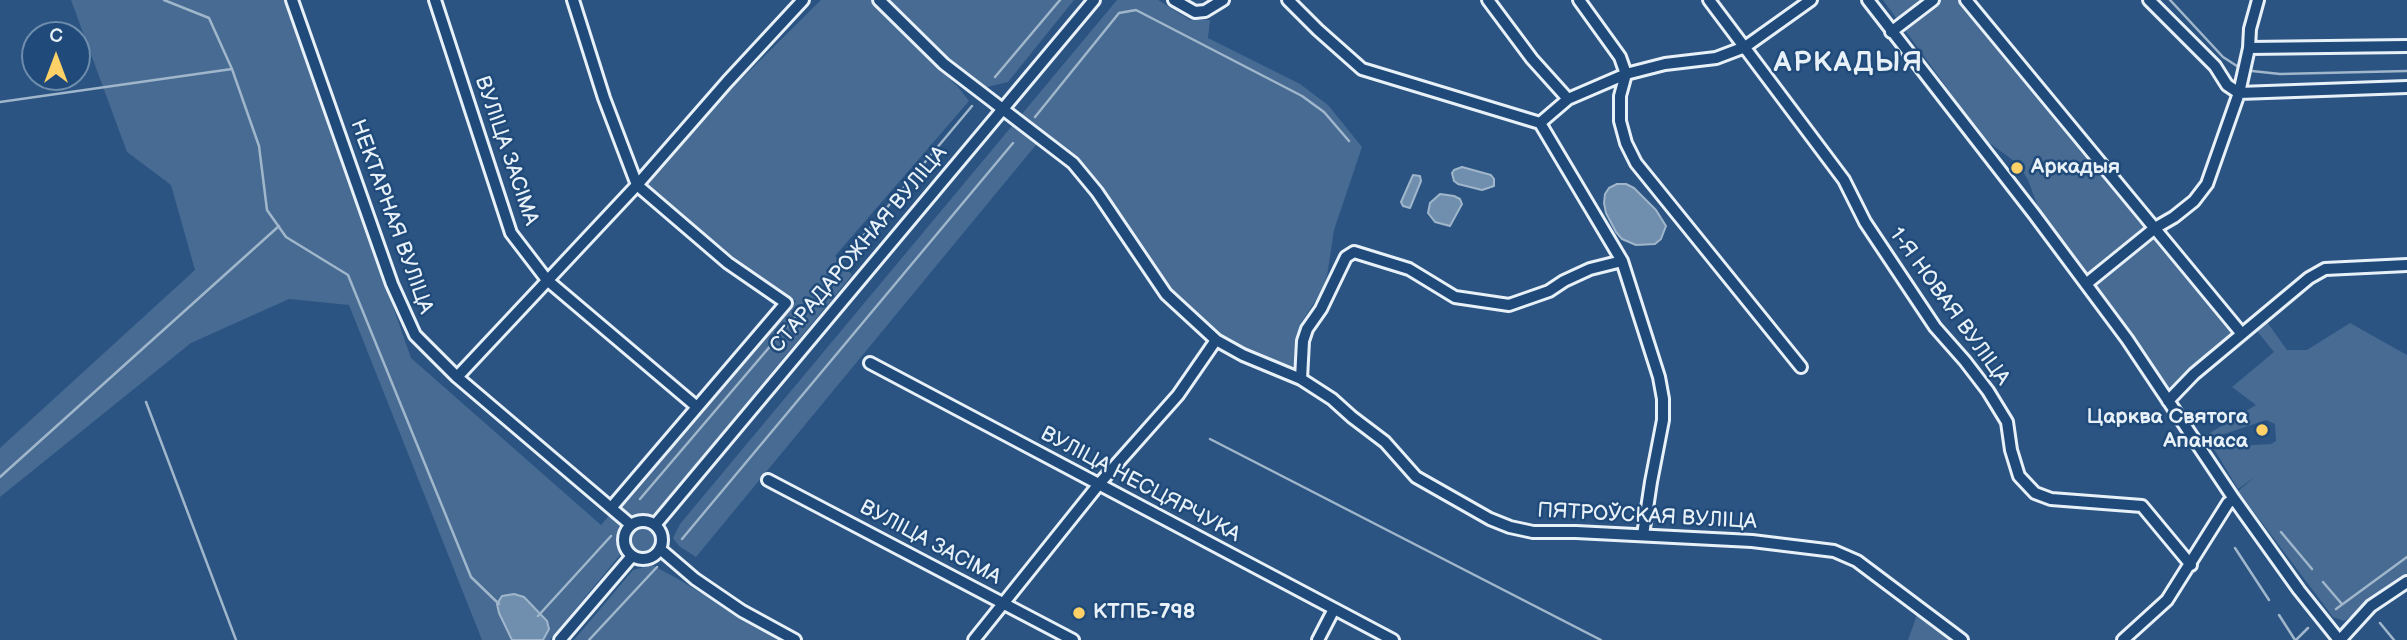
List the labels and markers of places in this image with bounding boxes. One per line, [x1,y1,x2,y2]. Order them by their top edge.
place label: Аркадыя [2031,155,2120,181]
marker: Аркадыя [2009,160,2025,176]
place label: Царква Святога Апанаса [2087,405,2248,455]
marker: Царква Святога Апанаса [2254,422,2270,438]
place label: КТПБ-798 [1093,600,1195,626]
marker: КТПБ-798 [1071,605,1087,621]

